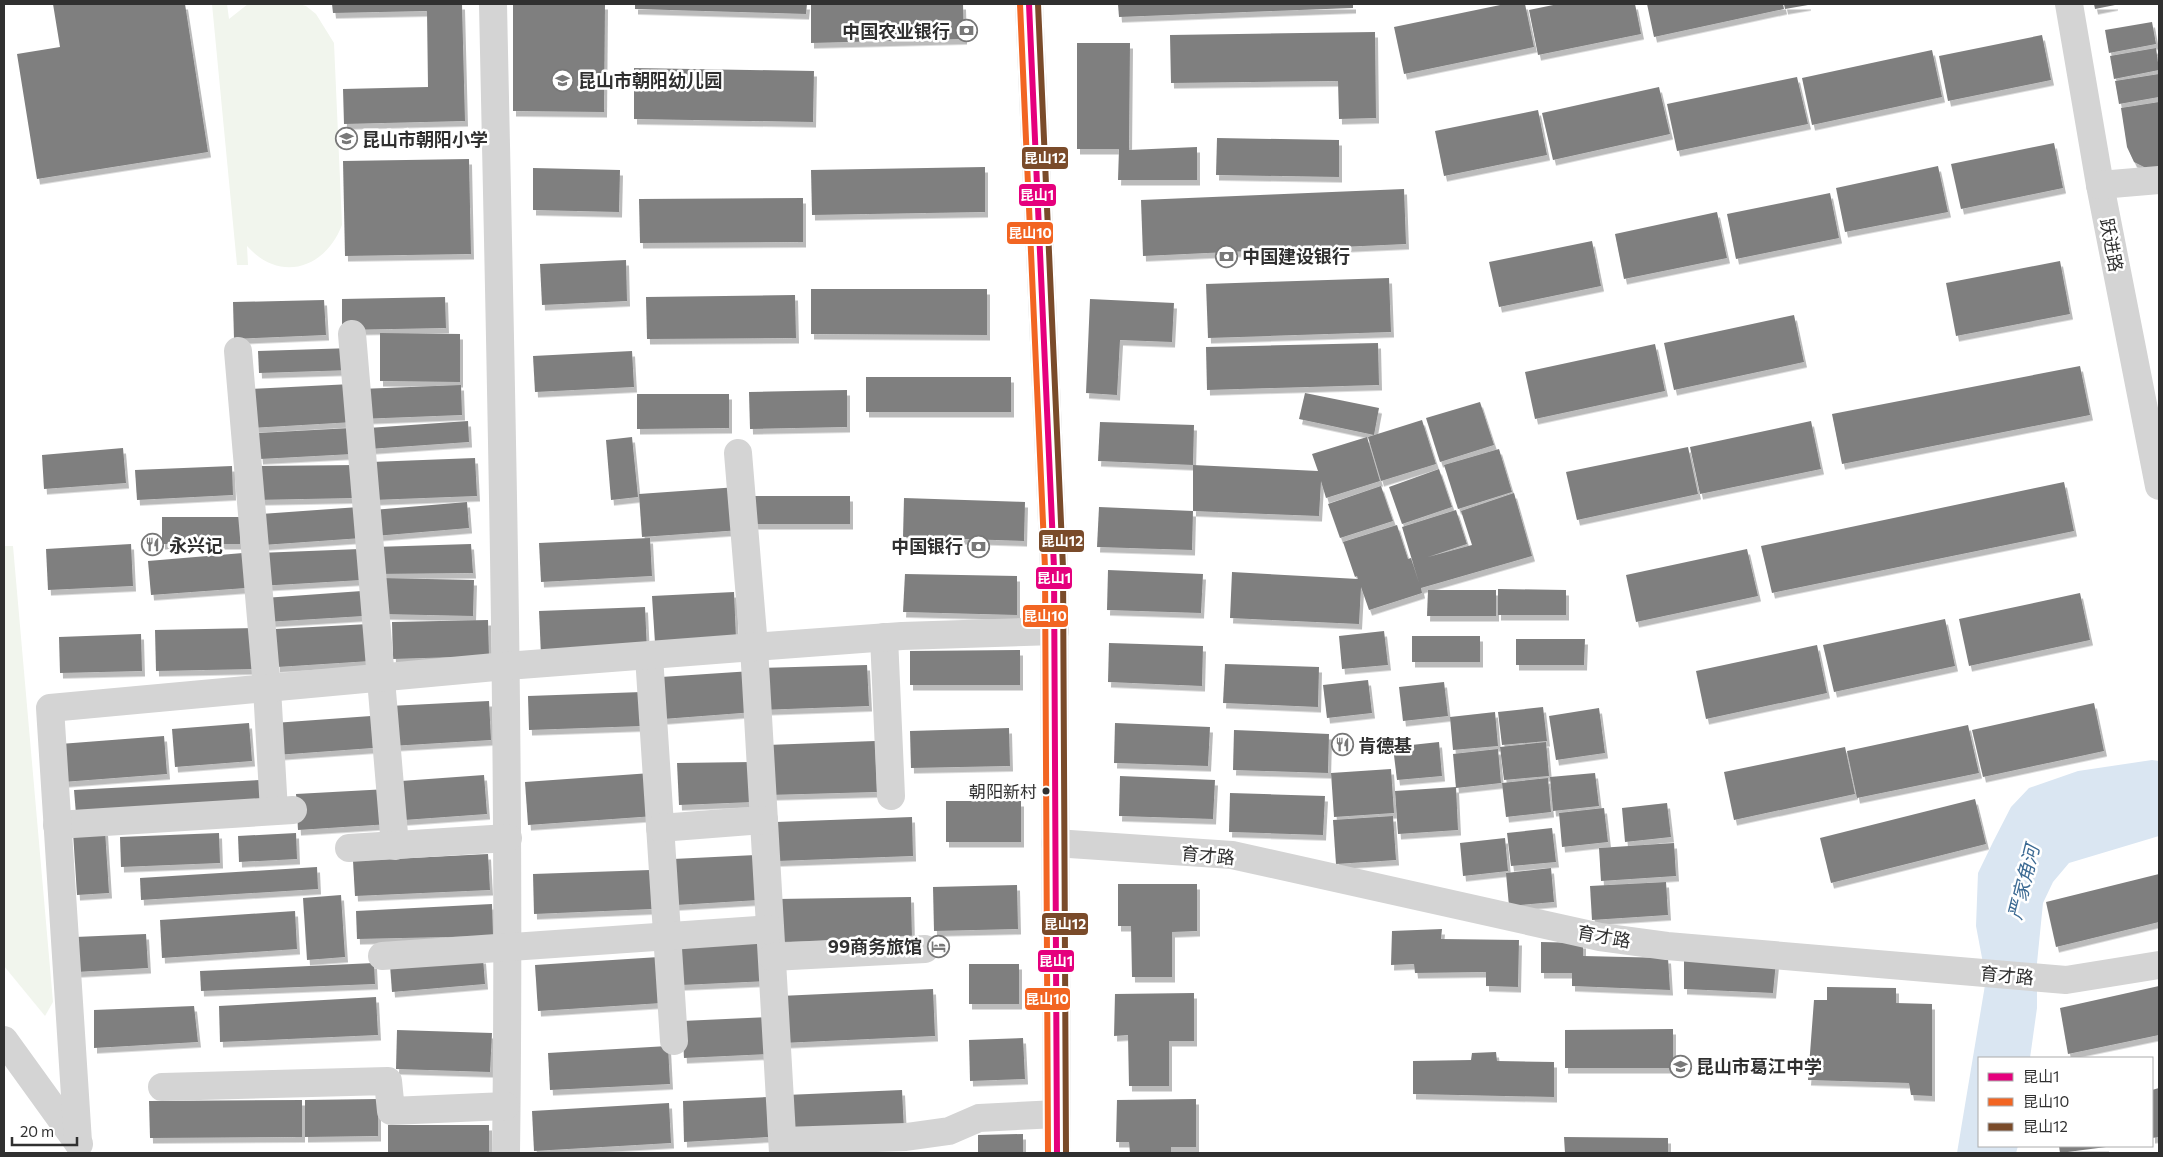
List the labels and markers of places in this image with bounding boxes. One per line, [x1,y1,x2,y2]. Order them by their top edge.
bank icon: 中国农业银行 [954,19,978,43]
place label: 中国农业银行 [842,20,950,42]
school or university icon: 昆山市朝阳幼儿园 [550,68,574,92]
place label: 昆山市朝阳幼儿园 [578,69,722,91]
school or university icon: 昆山市朝阳小学 [334,127,358,151]
place label: 昆山市朝阳小学 [362,128,488,150]
bank icon: 中国建设银行 [1214,244,1238,268]
place label: 中国建设银行 [1242,245,1350,267]
restaurant icon: 永兴记 [141,533,165,557]
place label: 永兴记 [169,534,223,556]
bank icon: 中国银行 [967,534,991,558]
place label: 中国银行 [891,535,963,557]
restaurant icon: 肯德基 [1330,733,1354,757]
place label: 肯德基 [1358,734,1412,756]
place label: 朝阳新村 [969,781,1037,802]
marker: 朝阳新村 [1041,786,1051,796]
hotel icon: 99商务旅馆 [926,934,950,958]
place label: 99商务旅馆 [828,935,922,957]
school or university icon: 昆山市葛江中学 [1668,1054,1692,1078]
place label: 昆山市葛江中学 [1696,1055,1822,1077]

